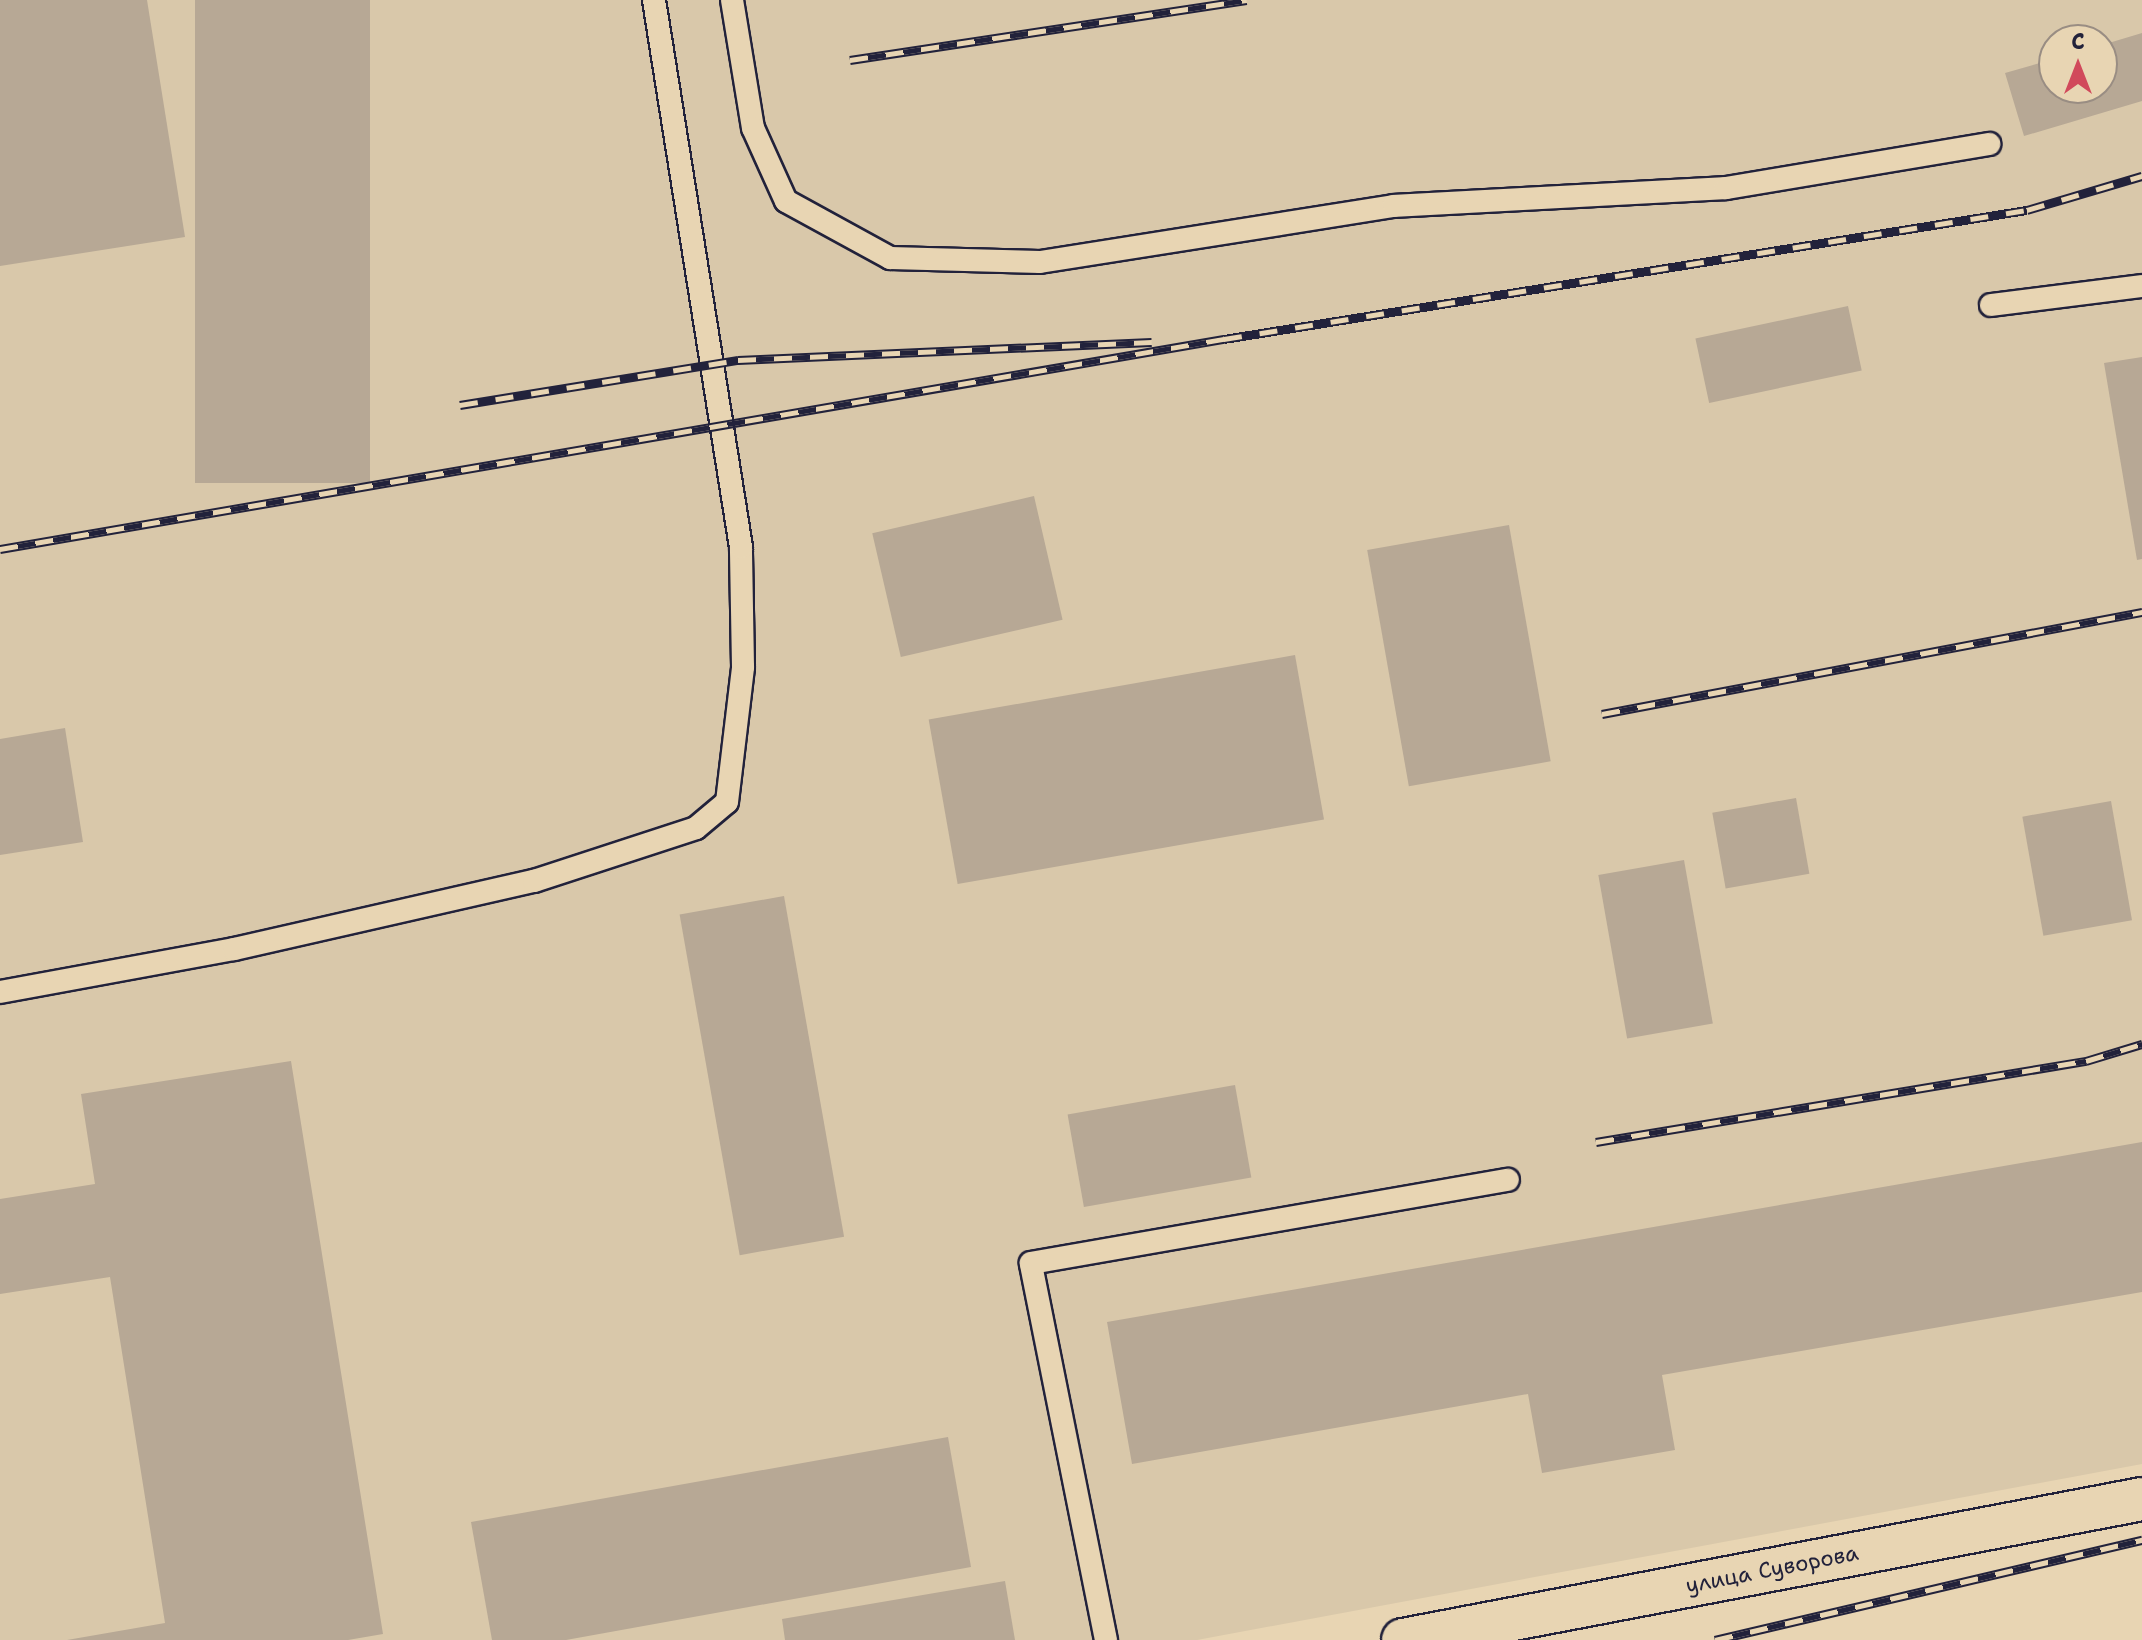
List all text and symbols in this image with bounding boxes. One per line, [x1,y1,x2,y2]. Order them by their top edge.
north arrow [2038,24,2118,104]
text: С [2071,27,2085,56]
street label: улица Суворова [1683,1539,1861,1599]

